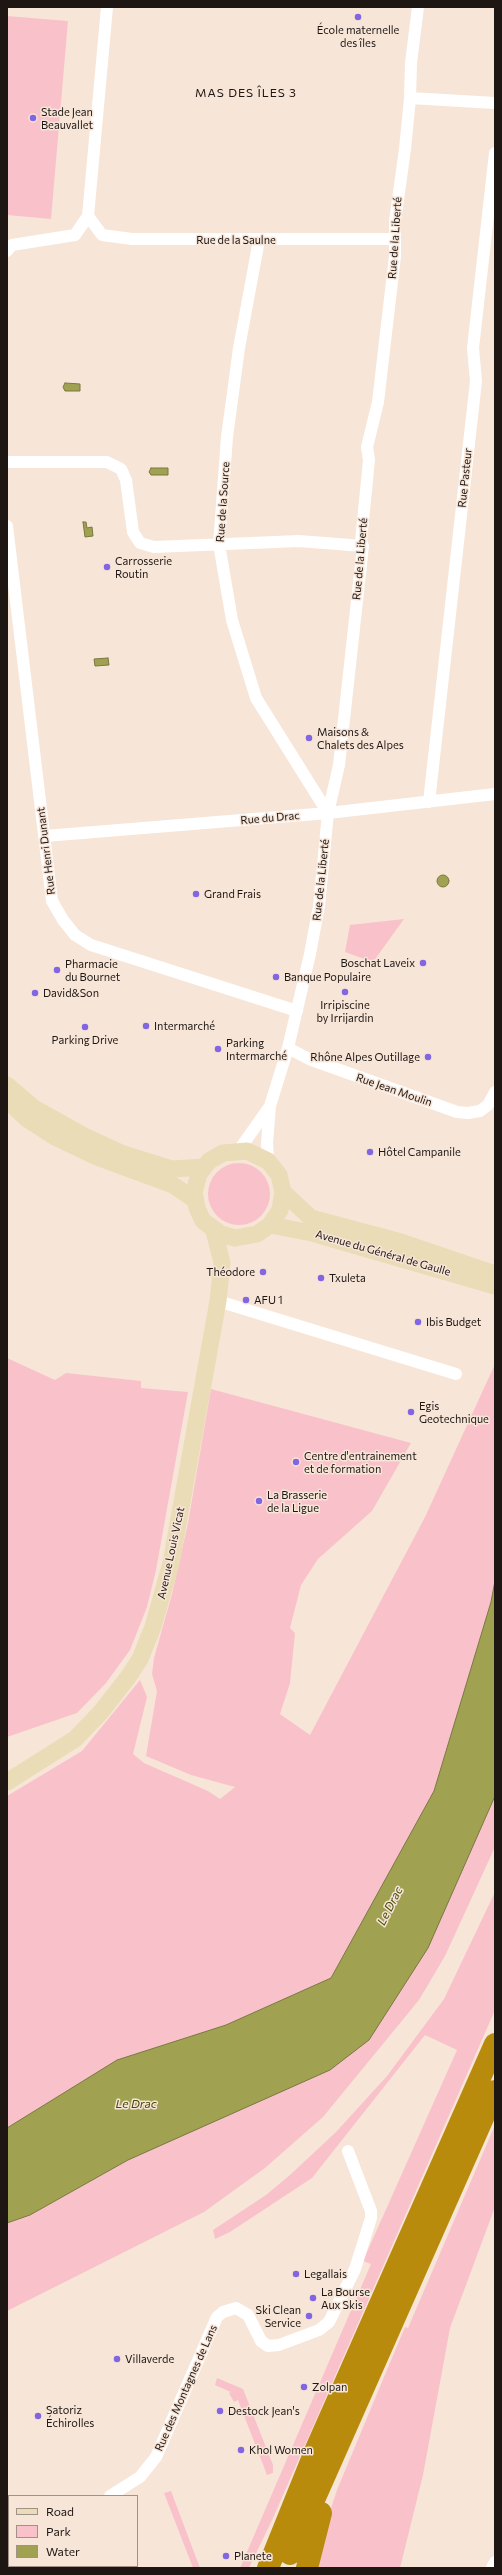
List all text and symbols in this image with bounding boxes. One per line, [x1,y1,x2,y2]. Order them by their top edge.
marker: École maternelle des îles [353,12,363,22]
place label: École maternelle des îles [317,23,399,49]
district label: MAS DES ÎLES 3 [195,86,297,100]
place label: Stade Jean Beauvallet [41,105,93,131]
marker: Stade Jean Beauvallet [28,113,38,123]
street label: Rue de la Liberté [386,196,404,280]
street label: Rue de la Saulne [196,233,276,247]
street label: Rue Pasteur [455,448,475,508]
street label: Rue de la Source [214,461,232,543]
street label: Rue de la Liberté [350,517,370,601]
place label: Carrosserie Routin [115,554,172,580]
marker: Carrosserie Routin [102,562,112,572]
place label: Maisons & Chalets des Alpes [317,725,404,751]
marker: Maisons & Chalets des Alpes [304,733,314,743]
street label: Rue Henri Dunant [34,806,58,896]
street label: Rue du Drac [240,809,300,827]
street label: Rue de la Liberté [310,838,332,922]
place label: Grand Frais [204,887,261,901]
marker: Grand Frais [191,889,201,899]
place label: Boschat Laveix [340,956,415,970]
place label: Pharmacie du Bournet [65,957,120,983]
marker: Boschat Laveix [418,958,428,968]
marker: Pharmacie du Bournet [52,965,62,975]
place label: Banque Populaire [284,970,371,984]
marker: Banque Populaire [271,972,281,982]
place label: David&Son [43,986,99,1000]
marker: Irripiscine by Irrijardin [340,987,350,997]
marker: David&Son [30,988,40,998]
place label: Irripiscine by Irrijardin [316,998,374,1024]
place label: Intermarché [154,1019,215,1033]
marker: Intermarché [141,1021,151,1031]
marker: Parking Drive [80,1022,90,1032]
place label: Parking Drive [52,1033,118,1047]
place label: Parking Intermarché [226,1036,287,1062]
marker: Parking Intermarché [213,1044,223,1054]
place label: Rhône Alpes Outillage [310,1050,420,1064]
marker: Rhône Alpes Outillage [423,1052,433,1062]
street label: Rue Jean Moulin [354,1071,434,1109]
place label: Hôtel Campanile [378,1145,461,1159]
marker: Hôtel Campanile [365,1147,375,1157]
street label: Avenue du Général de Gaulle [314,1227,452,1279]
place label: Théodore [206,1265,255,1279]
marker: Théodore [258,1267,268,1277]
place label: Txuleta [329,1271,366,1285]
marker: Txuleta [316,1273,326,1283]
place label: AFU 1 [254,1293,283,1307]
marker: AFU 1 [241,1295,251,1305]
place label: Ibis Budget [426,1315,481,1329]
marker: Ibis Budget [413,1317,423,1327]
place label: Egis Geotechnique [419,1399,489,1425]
marker: Egis Geotechnique [406,1407,416,1417]
place label: Centre d'entrainement et de formation [304,1449,417,1475]
marker: Centre d'entrainement et de formation [291,1457,301,1467]
place label: La Brasserie de la Ligue [267,1488,327,1514]
marker: La Brasserie de la Ligue [254,1496,264,1506]
street label: Avenue Louis Vicat [155,1506,187,1600]
water label: Le Drac [374,1884,406,1928]
water label: Le Drac [115,2097,157,2111]
place label: Legallais [304,2267,347,2281]
marker: Legallais [291,2269,301,2279]
place label: La Bourse Aux Skis [321,2285,370,2311]
marker: La Bourse Aux Skis [308,2293,318,2303]
place label: Ski Clean Service [255,2303,301,2329]
marker: Ski Clean Service [304,2311,314,2321]
street label: Rue des Montagnes de Lans [152,2323,220,2453]
place label: Villaverde [125,2352,174,2366]
marker: Villaverde [112,2354,122,2364]
place label: Zolpan [312,2380,347,2394]
marker: Zolpan [299,2382,309,2392]
place label: Satoriz Échirolles [46,2403,94,2429]
place label: Destock Jean's [228,2404,300,2418]
marker: Destock Jean's [215,2406,225,2416]
marker: Satoriz Échirolles [33,2411,43,2421]
place label: Khol Women [249,2443,313,2457]
marker: Khol Women [236,2445,246,2455]
legend [8,2495,138,2567]
text: Road [46,2504,74,2518]
text: Park [46,2524,71,2538]
text: Water [46,2544,80,2558]
place label: Planete [234,2549,272,2563]
marker: Planete [221,2551,231,2561]

